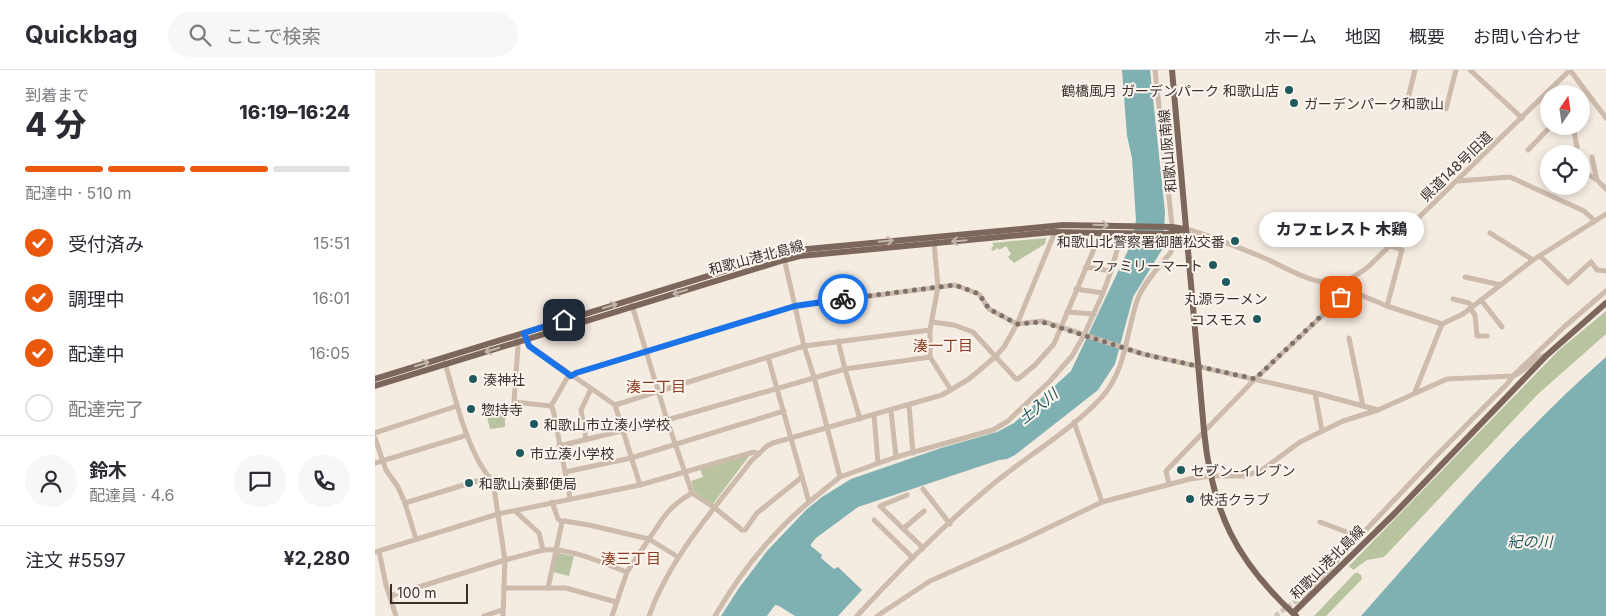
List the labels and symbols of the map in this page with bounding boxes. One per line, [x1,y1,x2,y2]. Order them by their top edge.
place label: 鶴橋風月 ガーデンパーク 和歌山店 [1061,82,1279,99]
marker: 鶴橋風月 ガーデンパーク 和歌山店 [1283,84,1295,96]
north arrow [1540,85,1590,135]
place label: ガーデンパーク和歌山 [1304,95,1444,112]
marker: ガーデンパーク和歌山 [1288,97,1300,109]
street label: 和歌山阪南線 [1155,108,1179,194]
street label: 県道148号旧道 [1416,127,1496,205]
callout: カフェレスト 木鶏 [1259,212,1423,247]
one-way arrow [1092,220,1109,230]
place label: 和歌山北警察署御膳松交番 [1057,233,1225,250]
marker: 和歌山北警察署御膳松交番 [1229,235,1241,247]
street label: 和歌山港北島線 [706,236,806,278]
one-way arrow [878,236,894,245]
one-way arrow [952,236,968,246]
place label: ファミリーマート [1091,257,1203,274]
marker: ファミリーマート [1207,259,1219,271]
courier [818,274,868,324]
marker: 丸源ラーメン [1220,276,1232,288]
pin [1320,276,1362,318]
one-way arrow [673,288,689,297]
place label: 丸源ラーメン [1184,290,1268,307]
pin [543,299,585,341]
one-way arrow [602,301,618,311]
place label: コスモス [1191,311,1247,328]
marker: コスモス [1251,313,1263,325]
district label: 湊一丁目 [913,336,973,355]
one-way arrow [484,346,500,355]
one-way arrow [413,359,429,369]
place label: 湊神社 [483,371,525,388]
marker: 湊神社 [467,373,479,385]
district label: 湊二丁目 [626,377,686,396]
water label: 土入川 [1015,383,1063,428]
place label: 惣持寺 [481,401,523,418]
marker: 惣持寺 [465,403,477,415]
place label: 和歌山市立湊小学校 [544,416,670,433]
marker: 和歌山市立湊小学校 [528,418,540,430]
place label: 市立湊小学校 [530,445,614,462]
marker: 市立湊小学校 [514,447,526,459]
place label: セブン-イレブン [1191,462,1295,479]
marker: セブン-イレブン [1175,464,1187,476]
place label: 和歌山湊郵便局 [479,475,577,492]
marker: 和歌山湊郵便局 [463,477,475,489]
place label: 快活クラブ [1200,491,1270,508]
marker: 快活クラブ [1184,493,1196,505]
street label: 和歌山港北島線 [1286,521,1368,603]
water label: 紀の川 [1507,532,1554,551]
district label: 湊三丁目 [601,549,661,568]
scale bar [390,581,467,604]

